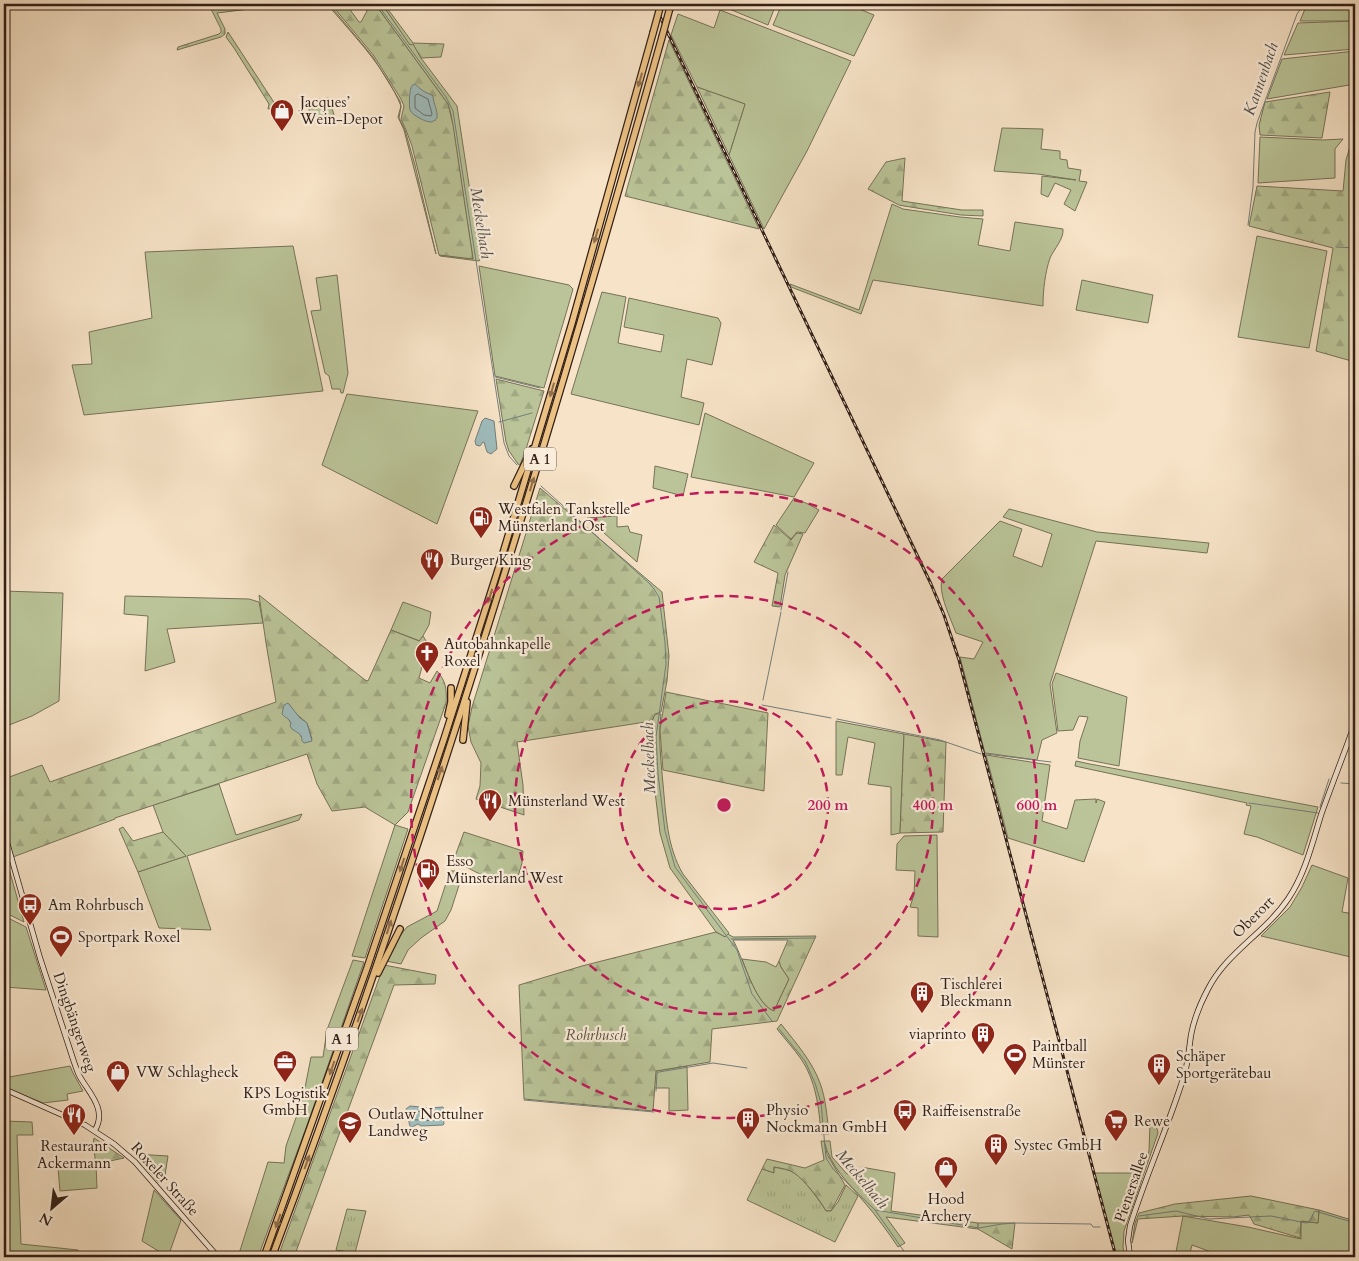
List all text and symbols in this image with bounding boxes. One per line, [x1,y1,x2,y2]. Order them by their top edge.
water label: Kannenbach [1238,39,1284,119]
one-way arrow [636,72,644,87]
place label: Jacques’ Wein-Depot [298,92,383,129]
shop icon: Jacques’ Wein-Depot [269,98,295,132]
water label: Meckelbach [465,186,498,260]
one-way arrow [592,229,600,244]
one-way arrow [548,382,556,397]
road number: A 1 [524,448,556,470]
one-way arrow [528,477,536,492]
place label: Westfalen Tankstelle Münsterland Ost [497,499,631,536]
fuel station icon: Westfalen Tankstelle Münsterland Ost [468,505,494,539]
restaurant icon: Burger King [419,547,445,581]
place label: Burger King [450,550,532,570]
one-way arrow [485,588,493,603]
place label: Autobahnkapelle Roxel [444,634,551,671]
church icon: Autobahnkapelle Roxel [414,640,440,674]
water label: Meckelbach [637,721,661,794]
one-way arrow [437,765,445,780]
restaurant icon: Münsterland West [477,788,503,822]
place label: Münsterland West [508,791,625,811]
text: 200 m [808,795,849,815]
text: 400 m [913,795,954,815]
text: 600 m [1017,795,1058,815]
centre of rings [715,796,733,814]
place label: Esso Münsterland West [446,851,563,888]
one-way arrow [397,857,405,872]
fuel station icon: Esso Münsterland West [415,857,441,891]
street label: Oberort [1228,891,1279,942]
bus stop icon: Am Rohrbusch [17,892,43,926]
place label: Am Rohrbusch [48,895,145,915]
one-way arrow [386,920,394,935]
sports icon: Sportpark Roxel [48,924,74,958]
place label: Sportpark Roxel [78,927,181,947]
street label: Dingbängerweg [49,969,102,1075]
place label: Tischlerei Bleckmann [940,974,1012,1011]
building icon: Tischlerei Bleckmann [909,980,935,1014]
one-way arrow [356,1007,364,1022]
building icon: viaprinto [970,1021,996,1055]
place label: viaprinto [909,1024,966,1044]
park label: Rohrbusch [566,1025,627,1045]
road number: A 1 [326,1028,358,1050]
place label: Paintball Münster [1032,1036,1087,1073]
sports icon: Paintball Münster [1002,1042,1028,1076]
place label: Schäper Sportgerätebau [1176,1046,1271,1083]
office icon: KPS Logistik GmbH [272,1049,298,1083]
building icon: Schäper Sportgerätebau [1146,1052,1172,1086]
shop icon: VW Schlagheck [105,1059,131,1093]
one-way arrow [328,1061,336,1076]
place label: VW Schlagheck [136,1062,239,1082]
place label: KPS Logistik GmbH [243,1083,327,1120]
bus stop icon: Raiffeisenstraße [892,1098,918,1132]
place label: Physio Nockmann GmbH [766,1100,888,1137]
place label: Raiffeisenstraße [922,1101,1021,1121]
restaurant icon: Restaurant Ackermann [61,1102,87,1136]
place label: Outlaw Nottulner Landweg [368,1104,484,1141]
building icon: Physio Nockmann GmbH [735,1106,761,1140]
supermarket icon: Rewe [1103,1108,1129,1142]
school or university icon: Outlaw Nottulner Landweg [337,1110,363,1144]
place label: Rewe [1134,1111,1170,1131]
building icon: Systec GmbH [983,1132,1009,1166]
place label: Systec GmbH [1014,1135,1102,1155]
place label: Restaurant Ackermann [37,1136,111,1173]
street label: Roxeler Straße [127,1138,204,1220]
water label: Meckelbach [831,1144,894,1214]
street label: Pienersallee [1110,1149,1152,1225]
one-way arrow [303,1154,311,1169]
shop icon: Hood Archery [933,1155,959,1189]
north arrow [28,1184,78,1234]
place label: Hood Archery [920,1189,972,1226]
text: N [36,1208,56,1230]
one-way arrow [273,1214,281,1229]

